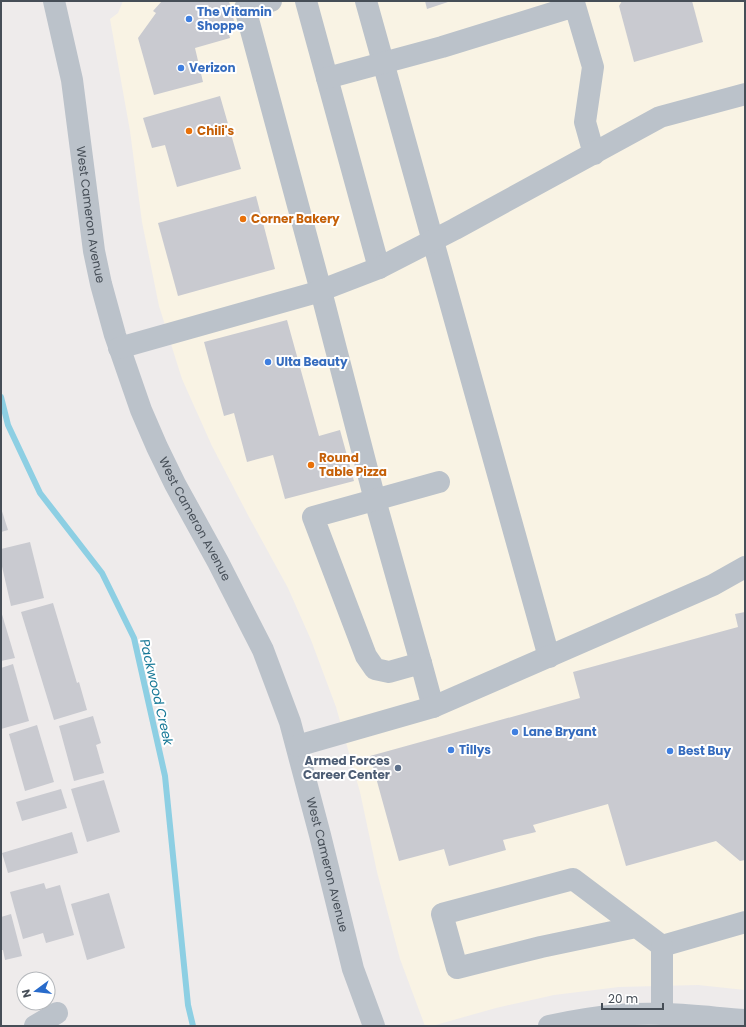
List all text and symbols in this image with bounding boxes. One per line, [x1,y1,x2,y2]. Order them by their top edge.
place label: The Vitamin Shoppe [197,3,272,34]
marker: The Vitamin Shoppe [184,14,194,24]
place label: Verizon [189,59,236,76]
marker: Verizon [176,63,186,73]
place label: Chili's [197,122,235,139]
marker: Chili's [184,126,194,136]
street label: West Cameron Avenue [73,145,110,285]
place label: Corner Bakery [251,210,340,227]
marker: Corner Bakery [238,214,248,224]
place label: Ulta Beauty [276,353,348,370]
marker: Ulta Beauty [263,357,273,367]
place label: Round Table Pizza [319,449,387,480]
street label: West Cameron Avenue [155,454,235,584]
marker: Round Table Pizza [306,460,316,470]
water label: Packwood Creek [135,637,178,748]
place label: Lane Bryant [523,723,597,740]
marker: Lane Bryant [510,727,520,737]
place label: Tillys [459,741,491,758]
place label: Best Buy [678,742,731,759]
marker: Tillys [446,745,456,755]
marker: Best Buy [665,746,675,756]
place label: Armed Forces Career Center [303,752,390,783]
marker: Armed Forces Career Center [393,763,403,773]
street label: West Cameron Avenue [302,795,353,934]
north arrow [16,971,56,1011]
scale bar [602,985,663,1011]
text: N [18,988,35,1000]
text: 20 m [608,990,638,1007]

